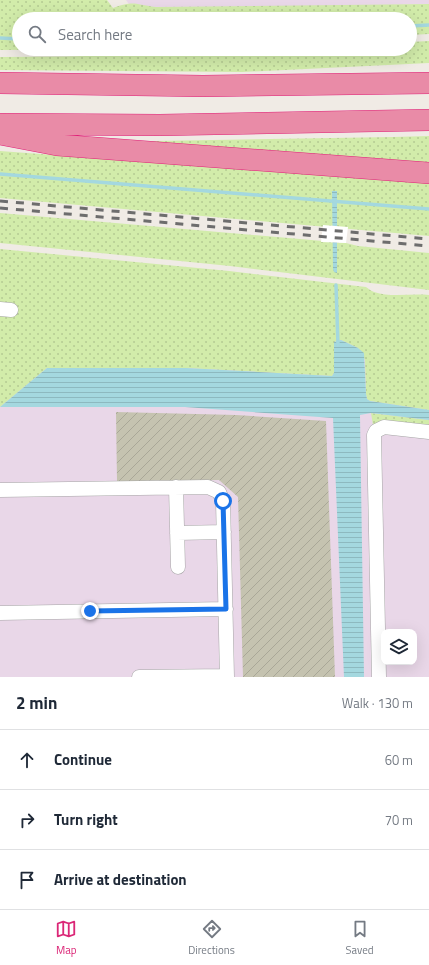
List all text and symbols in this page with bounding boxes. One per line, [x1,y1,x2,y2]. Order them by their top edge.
search box [12,12,417,56]
icon: search [26,23,48,45]
text: Search here [58,23,132,46]
route start [214,492,232,510]
route end [81,602,99,620]
map controls [381,629,417,665]
button: layers [381,629,417,665]
text: 2 min [16,690,57,716]
text: Walk · 130 m [342,693,413,713]
text: Continue [54,748,112,771]
icon: ahead [16,749,38,771]
text: 60 m [385,750,413,770]
text: Turn right [54,808,118,831]
icon: right [16,809,38,831]
text: 70 m [385,810,413,830]
text: Arrive at destination [54,868,187,891]
icon: arrive [16,869,38,891]
tab: Map [55,918,77,958]
tab: Directions [188,918,235,958]
tab: Saved [346,918,374,958]

